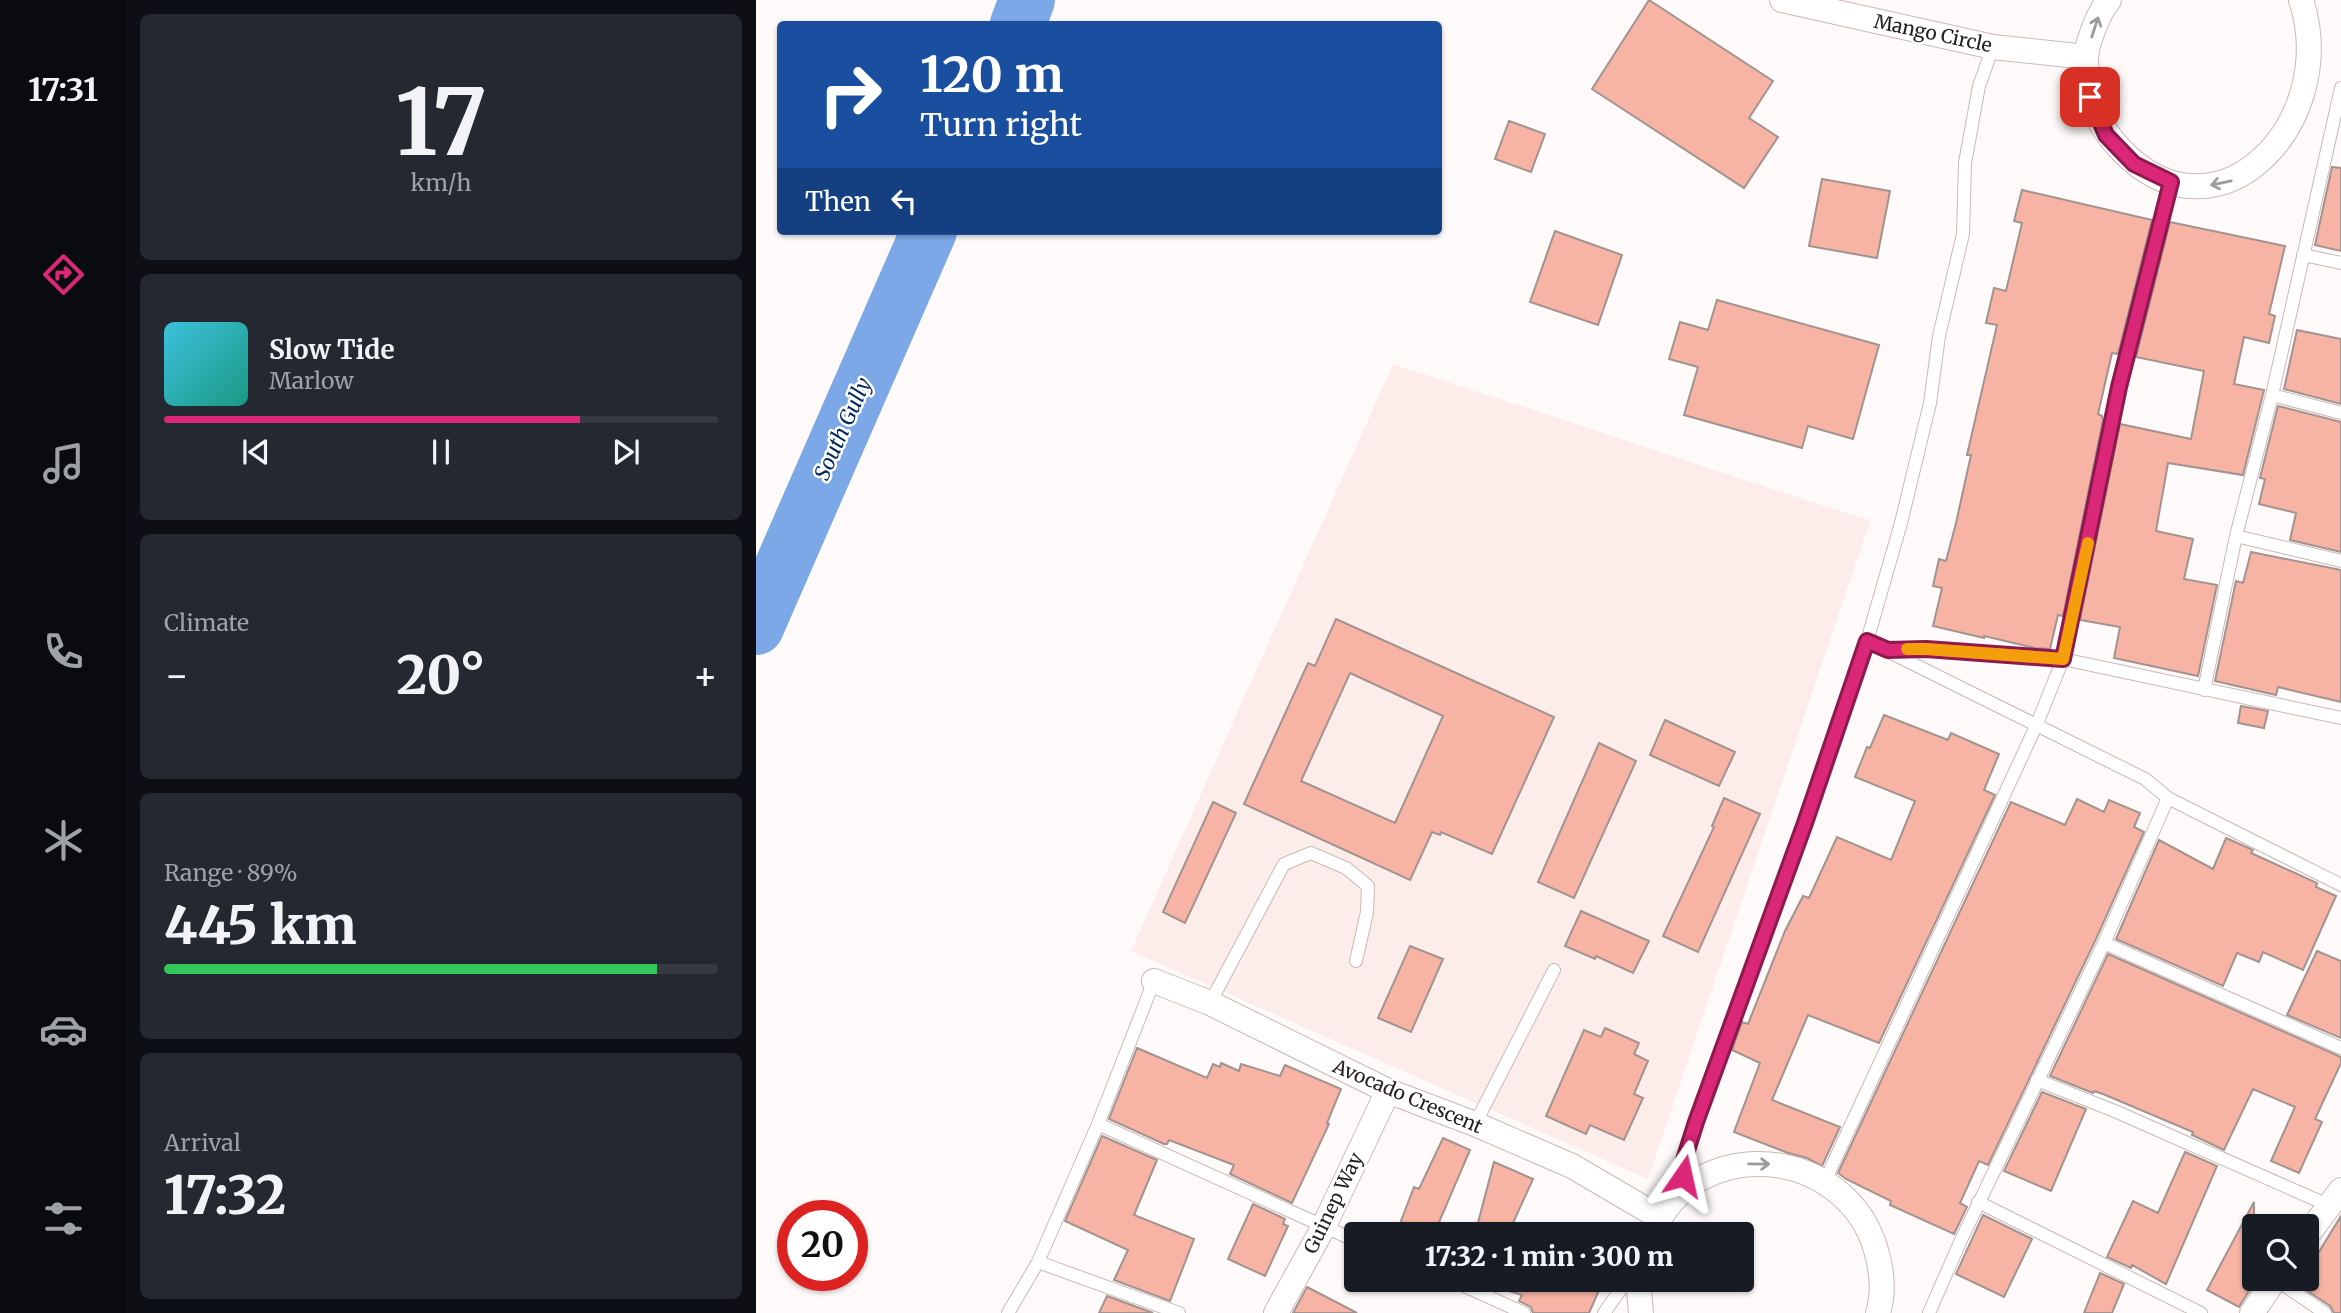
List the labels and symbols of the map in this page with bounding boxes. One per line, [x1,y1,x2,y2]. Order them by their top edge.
street label: Mango Circle [1872,9,1994,57]
one-way arrow [2090,16,2103,38]
pin [2060,67,2120,127]
one-way arrow [2210,177,2233,191]
water label: South Gully [808,373,877,484]
street label: Avocado Crescent [1329,1053,1487,1139]
position arrow [1646,1139,1720,1213]
street label: Guinep Way [1298,1149,1368,1257]
one-way arrow [1747,1158,1770,1171]
speed limit sign: 20 [777,1200,868,1291]

